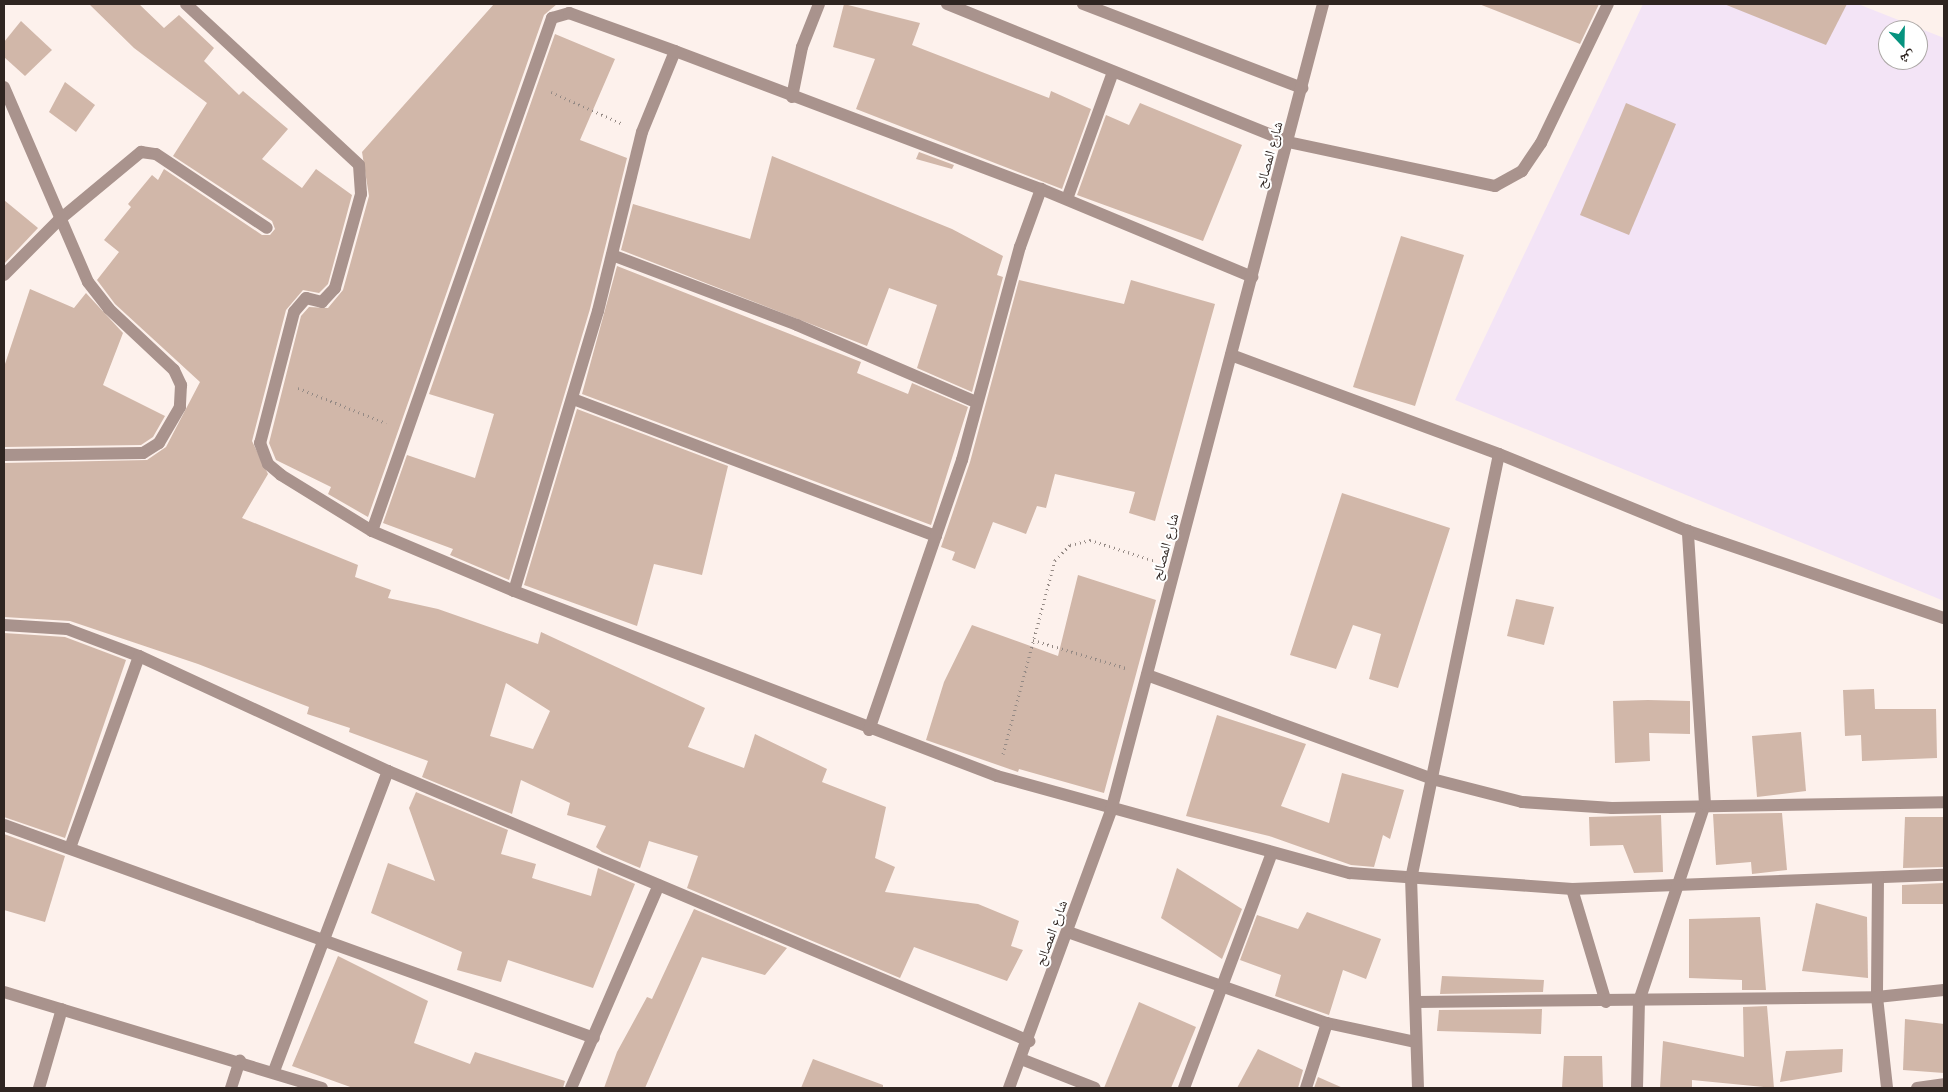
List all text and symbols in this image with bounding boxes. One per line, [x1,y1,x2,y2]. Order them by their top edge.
north arrow [1878,20,1928,70]
text: ش [1898,48,1918,68]
street label: شارع المصالح [1252,120,1286,190]
street label: شارع المصالح [1148,512,1182,582]
street label: شارع المصالح [1031,898,1071,968]

